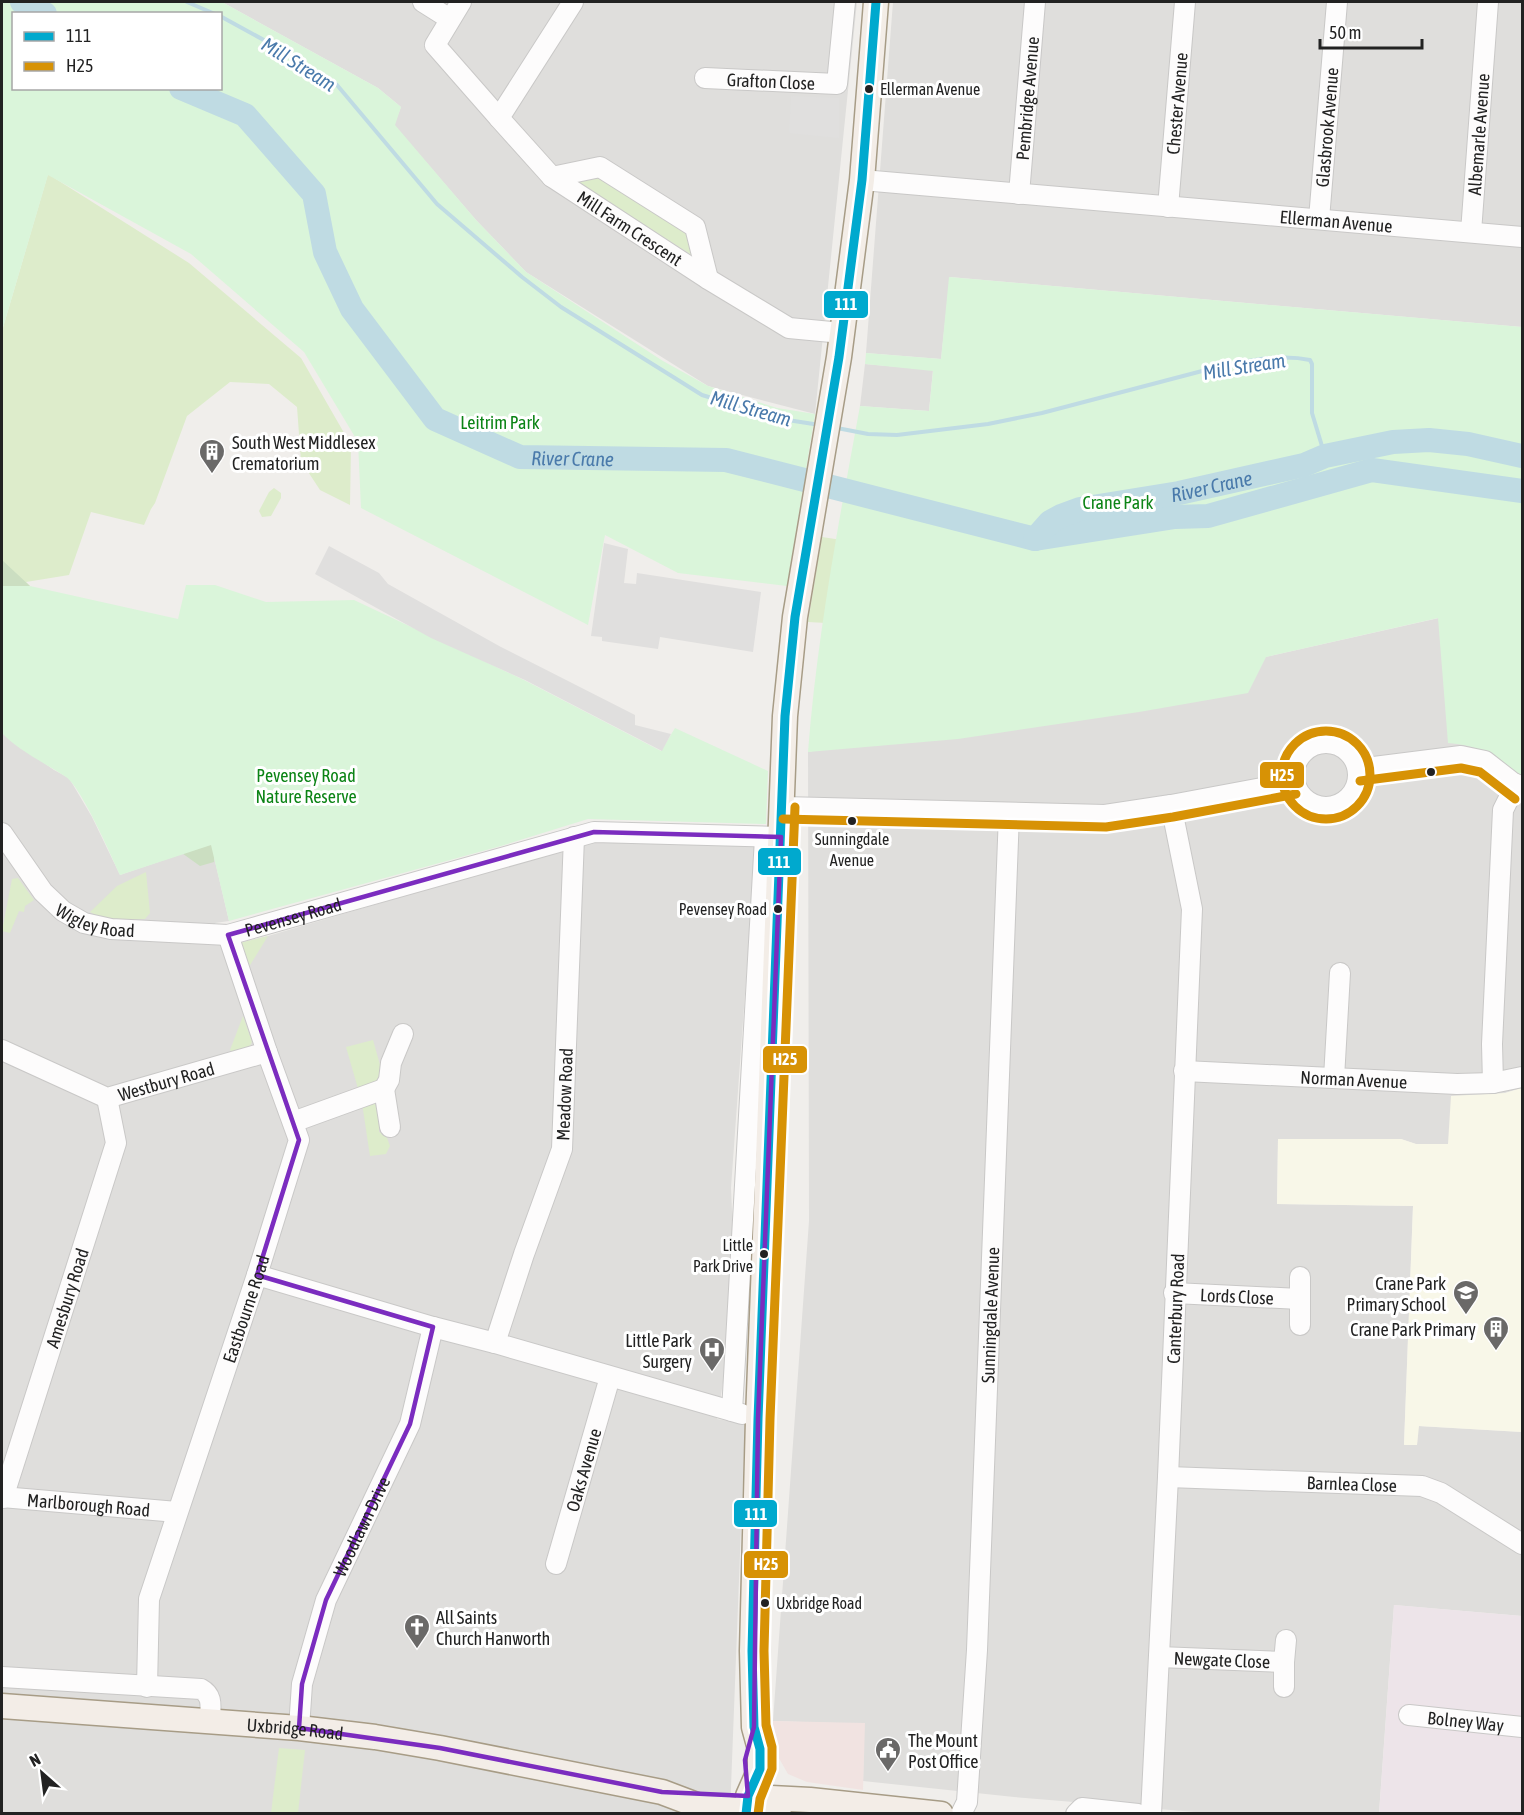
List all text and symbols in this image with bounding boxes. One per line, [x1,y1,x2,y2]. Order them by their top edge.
legend [12,12,222,90]
scale bar [1320,12,1422,50]
text: 50 m [1329,22,1361,43]
text: 111 [66,25,91,46]
water label: Mill Stream [258,32,340,96]
street label: Pembridge Avenue [1011,36,1043,161]
street label: Chester Avenue [1162,52,1191,155]
text: H25 [66,55,93,76]
street label: Glasbrook Avenue [1311,67,1342,188]
street label: Grafton Close [726,69,815,93]
street label: Albemarle Avenue [1463,73,1493,196]
place label: Ellerman Avenue [880,80,980,98]
marker: Ellerman Avenue [863,83,875,95]
street label: Mill Farm Crescent [574,186,686,270]
street label: Ellerman Avenue [1279,206,1393,236]
line badge: 111 [823,290,869,319]
text: 111 [835,295,858,313]
water label: Mill Stream [1201,348,1287,384]
water label: Mill Stream [708,385,794,431]
park label: Leitrim Park [460,412,540,433]
place label: South West Middlesex Crematorium [232,432,375,474]
building icon: South West Middlesex Crematorium [197,437,227,475]
water label: River Crane [531,446,614,470]
water label: River Crane [1169,465,1254,506]
park label: Crane Park [1083,492,1153,513]
line badge: H25 [1259,761,1305,789]
park label: Pevensey Road Nature Reserve [255,765,357,807]
text: H25 [1270,766,1295,784]
unlabelled marker [1425,766,1437,778]
marker: Sunningdale Avenue [846,815,858,827]
place label: Sunningdale Avenue [815,830,889,869]
line badge: 111 [757,847,802,876]
text: 111 [768,853,791,871]
street label: Pevensey Road [242,893,344,940]
street label: Wigley Road [52,899,135,941]
place label: Pevensey Road [679,900,767,919]
marker: Pevensey Road [772,903,784,915]
line badge: H25 [762,1045,808,1074]
street label: Meadow Road [552,1047,576,1141]
text: H25 [773,1050,798,1068]
street label: Westbury Road [116,1057,217,1105]
street label: Norman Avenue [1300,1066,1408,1092]
place label: Little Park Drive [693,1236,753,1275]
street label: Amesbury Road [41,1246,92,1350]
street label: Sunningdale Avenue [977,1247,1003,1383]
marker: Little Park Drive [758,1248,770,1260]
street label: Eastbourne Road [218,1252,273,1365]
street label: Canterbury Road [1162,1253,1188,1364]
place label: Crane Park Primary School [1347,1273,1446,1315]
school or university icon: Crane Park Primary School [1451,1278,1481,1316]
street label: Lords Close [1200,1284,1274,1308]
building icon: Crane Park Primary [1481,1314,1511,1352]
place label: Crane Park Primary [1350,1319,1476,1340]
place label: Little Park Surgery [625,1330,692,1372]
hospital icon: Little Park Surgery [697,1335,727,1373]
street label: Oaks Avenue [561,1426,605,1514]
street label: Barnlea Close [1306,1471,1397,1496]
street label: Woodlawn Drive [328,1473,394,1580]
street label: Marlborough Road [26,1489,151,1520]
line badge: 111 [733,1499,778,1528]
text: 111 [745,1505,768,1523]
line badge: H25 [743,1550,789,1579]
text: H25 [754,1555,779,1573]
place label: Uxbridge Road [776,1594,862,1613]
marker: Uxbridge Road [759,1597,771,1609]
place label: All Saints Church Hanworth [436,1607,550,1649]
church icon: All Saints Church Hanworth [402,1612,432,1650]
street label: Newgate Close [1173,1647,1271,1672]
street label: Bolney Way [1426,1707,1505,1736]
street label: Uxbridge Road [246,1714,345,1744]
place label: The Mount Post Office [908,1730,978,1772]
public building icon: The Mount Post Office [873,1735,903,1773]
north arrow [12,1743,72,1803]
text: N [27,1750,43,1770]

